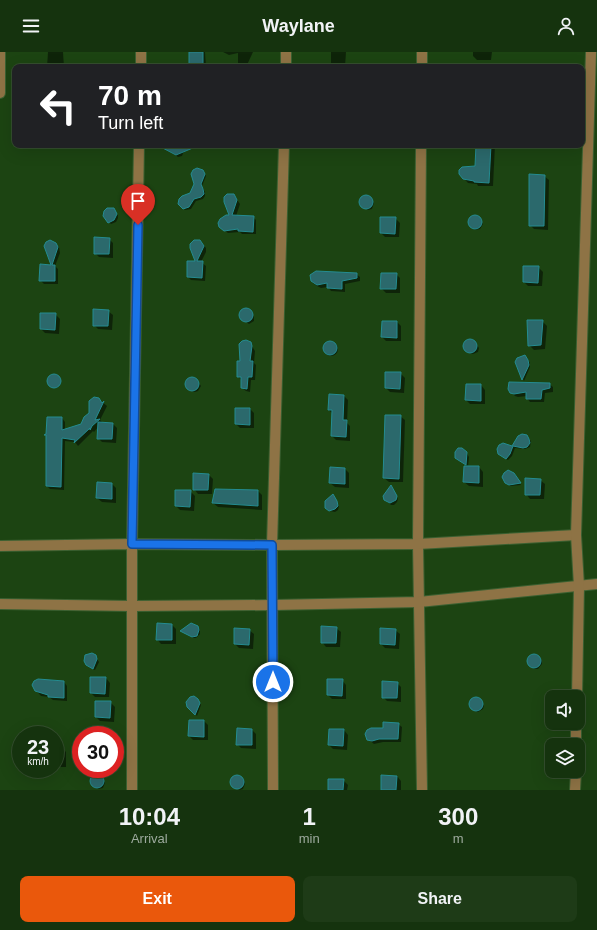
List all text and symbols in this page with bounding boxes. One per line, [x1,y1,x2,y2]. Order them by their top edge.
icon: menu [20,15,42,37]
icon: person [555,15,577,37]
text: Waylane [262,16,335,36]
icon: left [32,80,84,132]
text: 70 m [98,80,162,111]
text: Turn left [98,113,163,133]
pin [121,184,155,225]
icon: arrive [127,190,149,212]
position arrow [252,661,294,703]
map controls [545,690,585,778]
button: sound [545,690,585,730]
speed limit sign: 30 [72,726,124,778]
text: 23 [27,736,49,758]
button: layers [545,738,585,778]
text: km/h [27,756,49,767]
text: 10:04 [119,803,180,830]
text: 1 [302,803,316,830]
text: 300 [438,803,478,830]
text: Arrival [131,831,168,846]
text: min [299,831,320,846]
text: m [453,831,464,846]
button: Exit [20,876,295,922]
button: Share [303,876,577,922]

